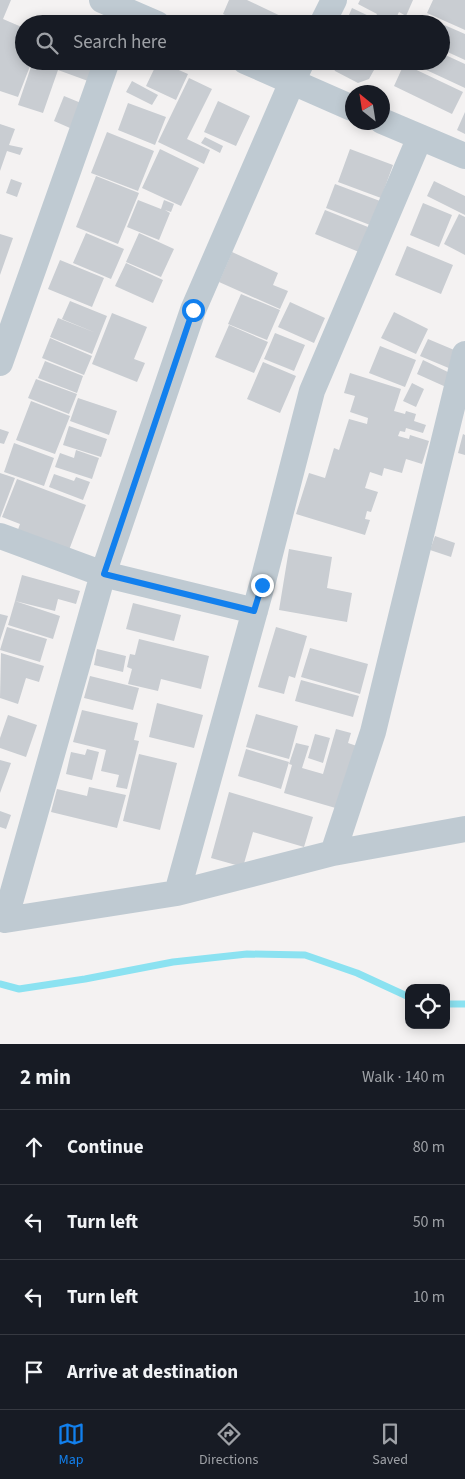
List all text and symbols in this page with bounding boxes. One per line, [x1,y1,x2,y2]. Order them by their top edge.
search box [15,15,450,70]
icon: search [33,29,61,57]
text: Search here [73,29,167,56]
north arrow [345,85,390,130]
route start [182,299,205,322]
route end [251,574,274,597]
map controls [405,984,450,1029]
button: locate [405,984,450,1029]
text: 2 min [20,1062,71,1092]
text: Walk · 140 m [362,1066,445,1088]
icon: ahead [20,1133,48,1161]
text: Continue [67,1134,144,1161]
text: 80 m [413,1136,445,1158]
icon: left [20,1208,48,1236]
text: Turn left [67,1209,138,1236]
text: 50 m [413,1211,445,1233]
icon: left [20,1283,48,1311]
text: Turn left [67,1284,138,1311]
text: 10 m [413,1286,445,1308]
icon: arrive [20,1358,48,1386]
text: Arrive at destination [67,1359,238,1386]
tab: Map [57,1420,85,1470]
tab: Directions [199,1420,258,1470]
tab: Saved [372,1420,408,1470]

